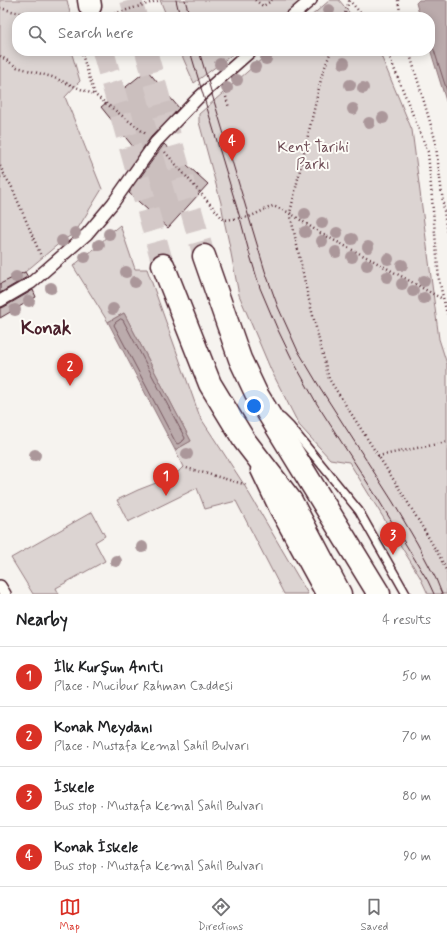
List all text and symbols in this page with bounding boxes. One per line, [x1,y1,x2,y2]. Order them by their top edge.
search box [12,12,435,56]
icon: search [26,23,48,45]
text: Search here [58,24,134,44]
pin: 4 [219,128,245,161]
park label: Kent Tarihi Parkı [277,138,349,175]
district label: Konak [21,316,72,341]
pin: 2 [57,353,83,386]
your location [244,396,264,416]
pin: 1 [153,463,179,496]
pin: 3 [380,522,406,555]
text: Nearby [16,609,68,631]
text: 4 results [382,612,431,629]
text: İlk Kurşun Anıtı [54,658,164,678]
text: 1 [26,668,32,685]
text: 50 m [402,668,431,685]
text: Place · Mucibur Rahman Caddesi [54,678,233,695]
text: Konak Meydanı [54,718,153,738]
text: 2 [26,728,32,745]
text: 70 m [402,728,431,745]
text: Place · Mustafa Kemal Sahil Bulvarı [54,738,249,755]
text: İskele [54,778,95,798]
text: 3 [26,788,32,805]
text: 80 m [402,788,431,805]
text: Bus stop · Mustafa Kemal Sahil Bulvarı [54,798,264,815]
text: Konak İskele [54,838,138,858]
text: 4 [25,848,33,865]
text: 90 m [403,848,431,865]
text: Bus stop · Mustafa Kemal Sahil Bulvarı [54,858,264,875]
tab: Map [59,896,81,934]
tab: Directions [198,896,243,934]
tab: Saved [361,896,388,934]

